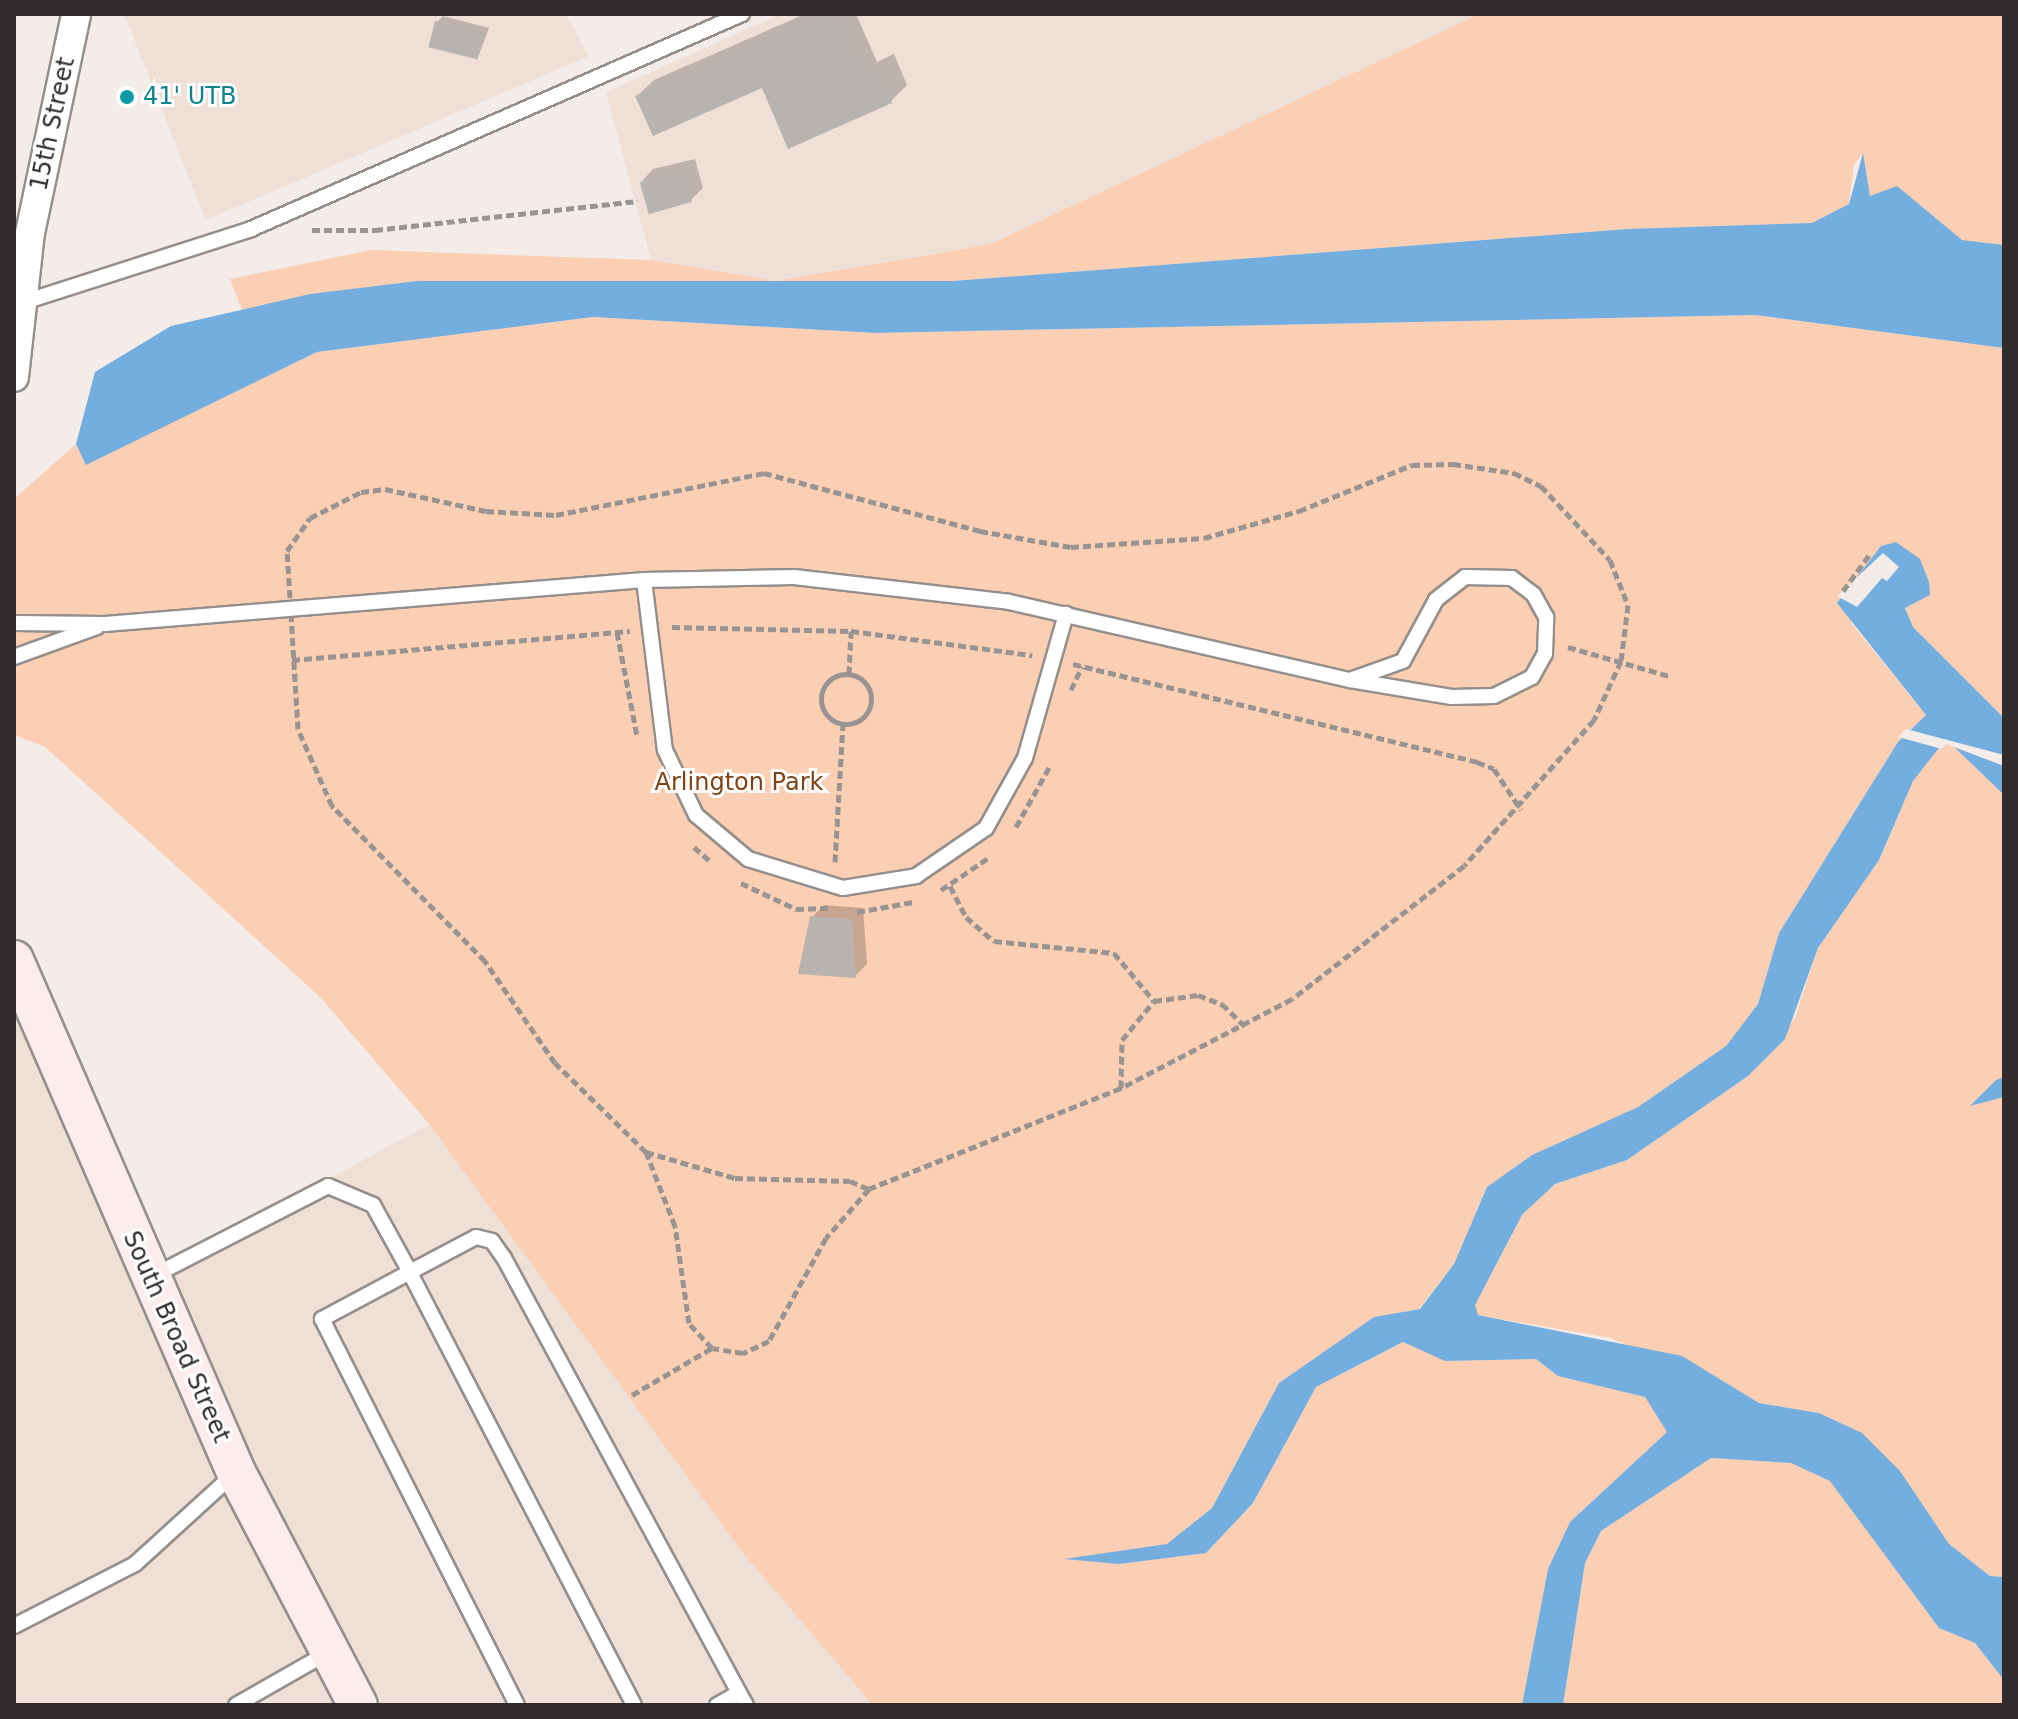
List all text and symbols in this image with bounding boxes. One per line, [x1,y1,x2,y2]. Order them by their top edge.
street label: 15th Street [25,55,81,193]
place label: 41' UTB [143,83,236,111]
marker: 41' UTB [118,88,136,106]
park label: Arlington Park [655,769,823,797]
street label: South Broad Street [116,1227,236,1447]

